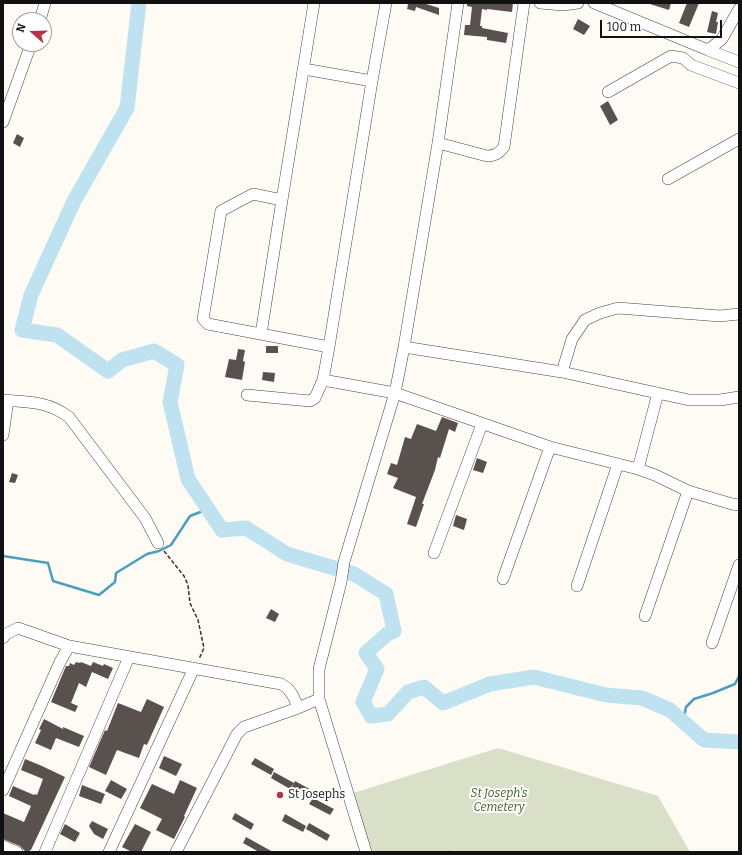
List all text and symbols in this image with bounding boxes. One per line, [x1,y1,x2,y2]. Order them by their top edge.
north arrow [12,12,52,52]
scale bar [602,12,724,38]
text: 100 m [607,20,641,34]
text: N [14,22,29,34]
park label: St Joseph's Cemetery [471,787,527,815]
place label: St Josephs [288,788,345,802]
marker: St Josephs [275,790,285,800]

